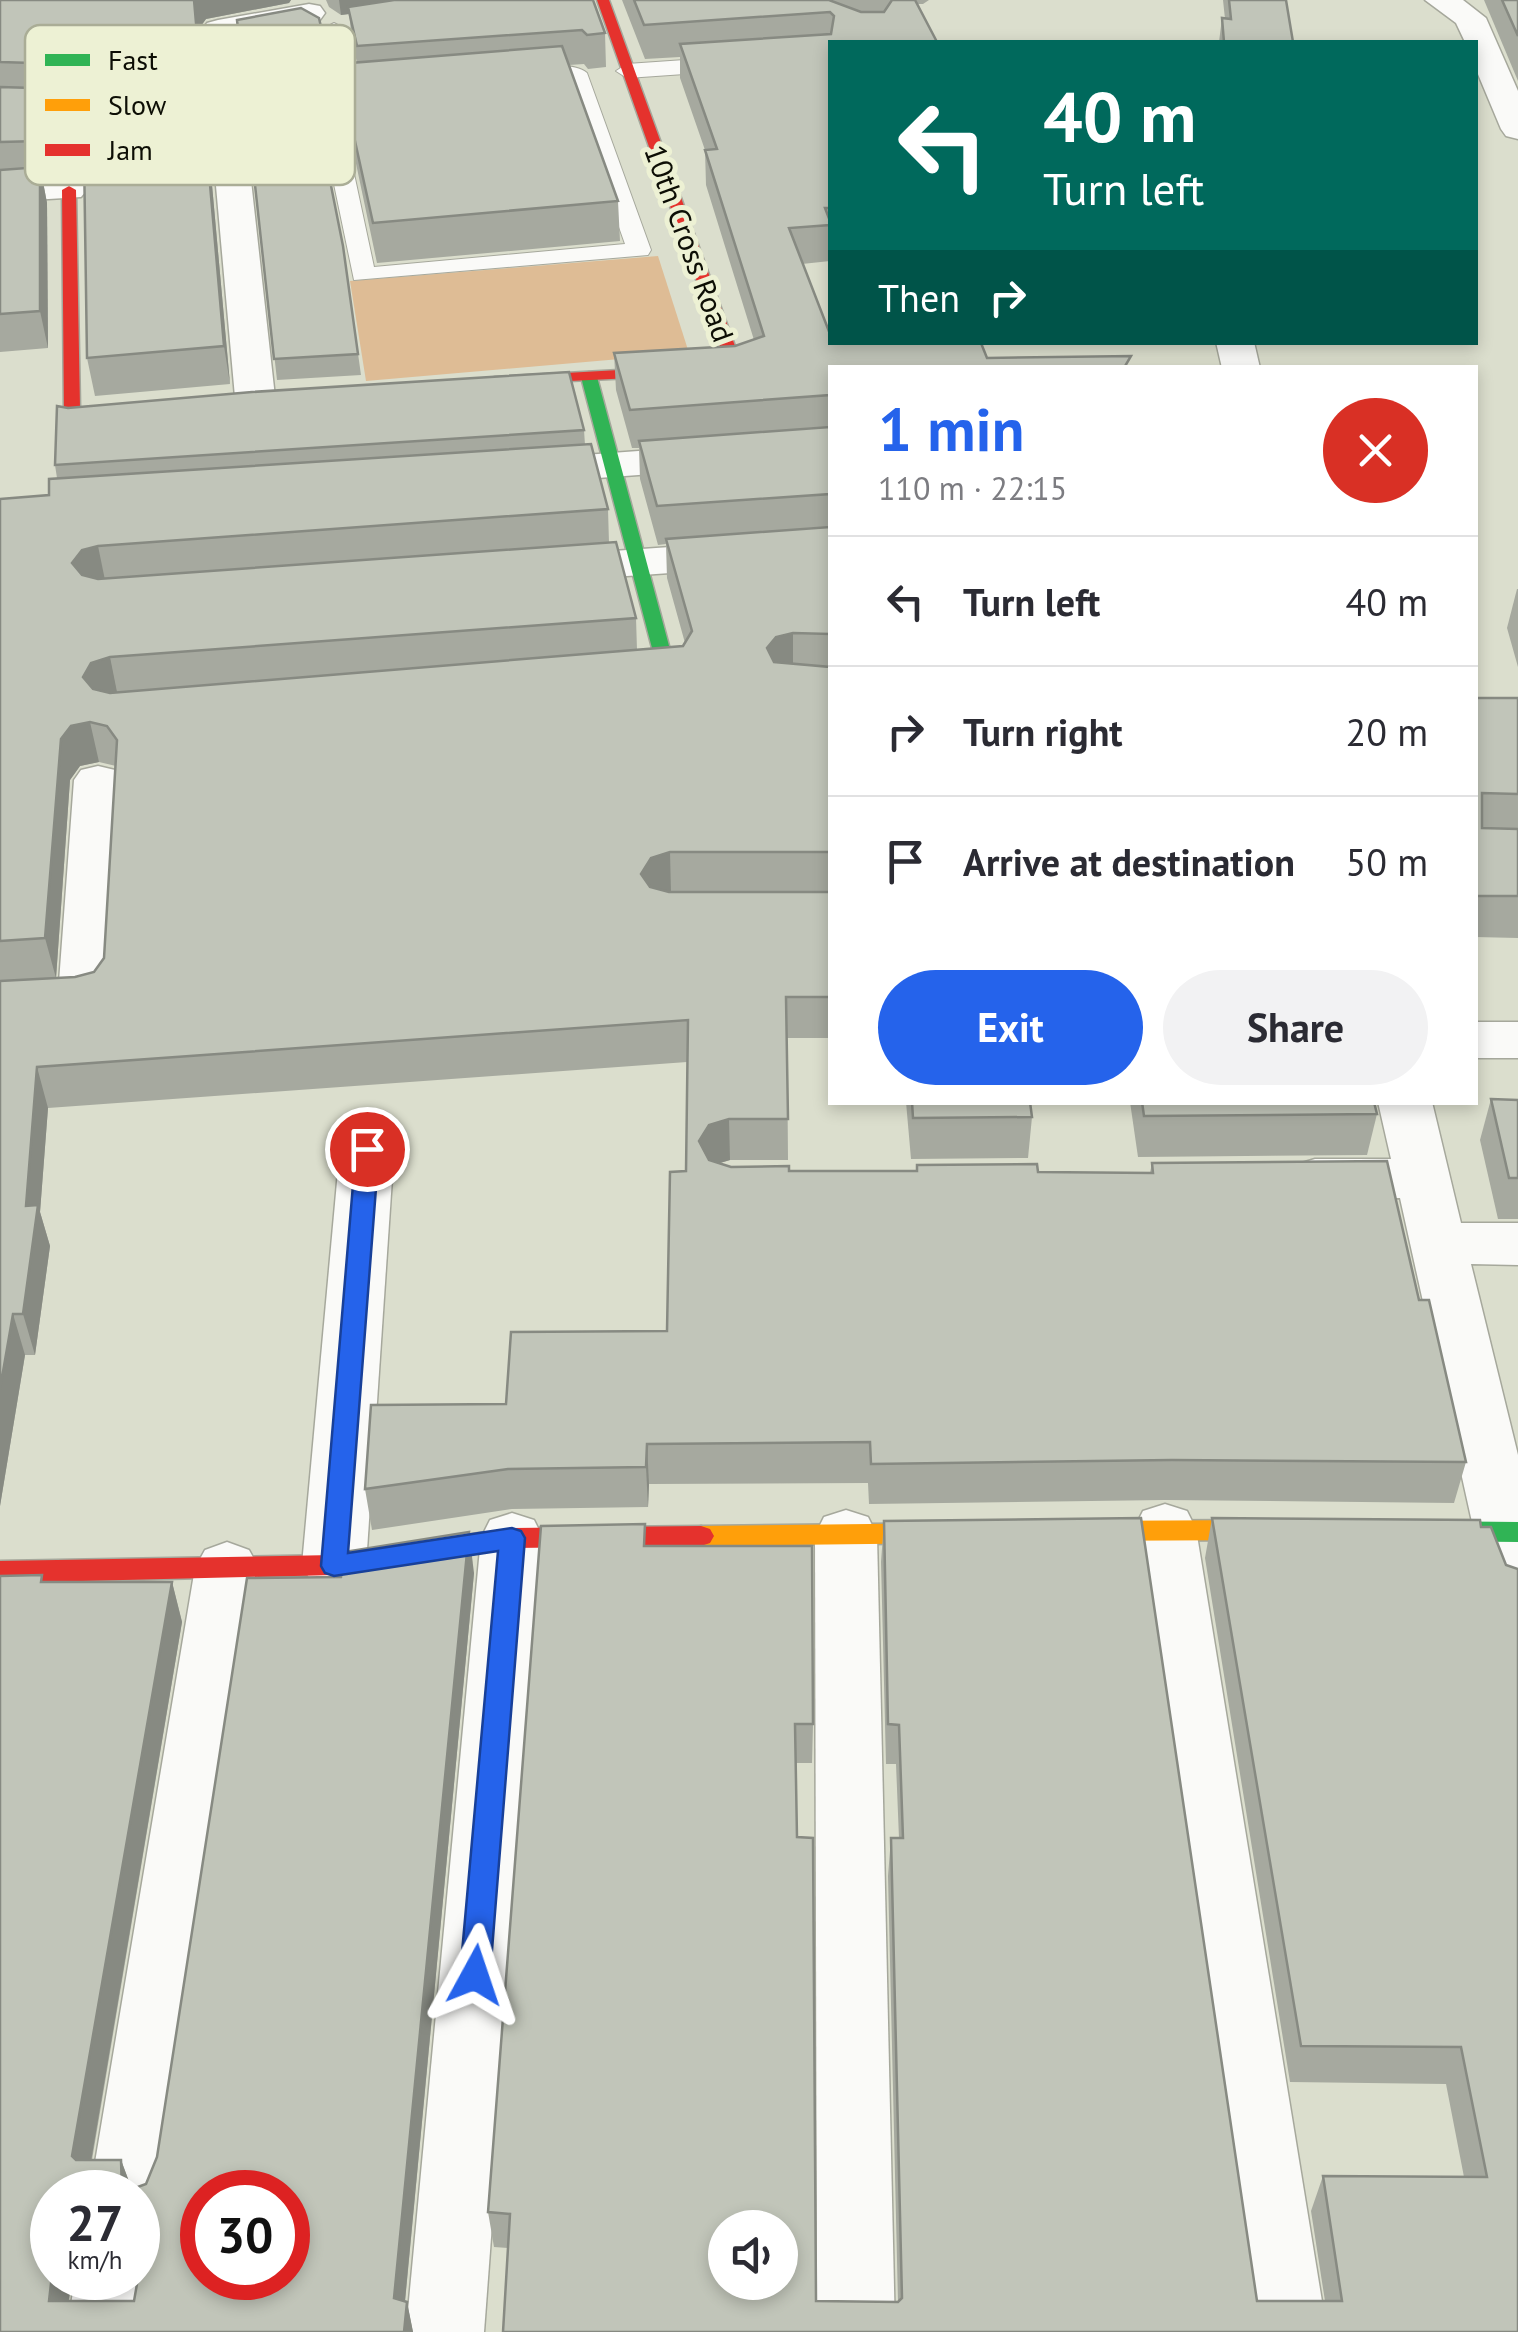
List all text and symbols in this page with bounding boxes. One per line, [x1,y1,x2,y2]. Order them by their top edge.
legend [25,25,355,185]
text: Fast [108,41,158,78]
text: 40 m [1043,71,1196,161]
icon: left [878,80,1008,210]
text: Slow [108,86,167,123]
text: Jam [107,131,153,168]
street label: 10th Cross Road [636,139,744,347]
text: Turn left [1043,159,1204,217]
icon: right [980,270,1035,325]
text: Then [878,273,960,322]
text: 1 min [878,390,1024,468]
button: close [1323,398,1428,503]
text: 110 m · 22:15 [878,467,1067,509]
icon: left [878,574,933,629]
text: Turn left [963,577,1100,626]
text: 40 m [1346,577,1428,626]
icon: right [878,704,933,759]
text: Turn right [963,707,1123,756]
text: 20 m [1346,707,1428,756]
icon: arrive [878,834,933,889]
text: Arrive at destination [963,837,1295,886]
text: 50 m [1346,837,1428,886]
button: Exit [878,970,1143,1085]
button: Share [1163,970,1428,1085]
pin [325,1107,410,1192]
icon: arrive [340,1122,395,1177]
position arrow [423,1923,527,2027]
speed limit sign: 30 [180,2170,310,2300]
text: 27 [67,2190,123,2255]
map controls [708,2210,798,2300]
button: sound [708,2210,798,2300]
text: km/h [68,2244,122,2276]

